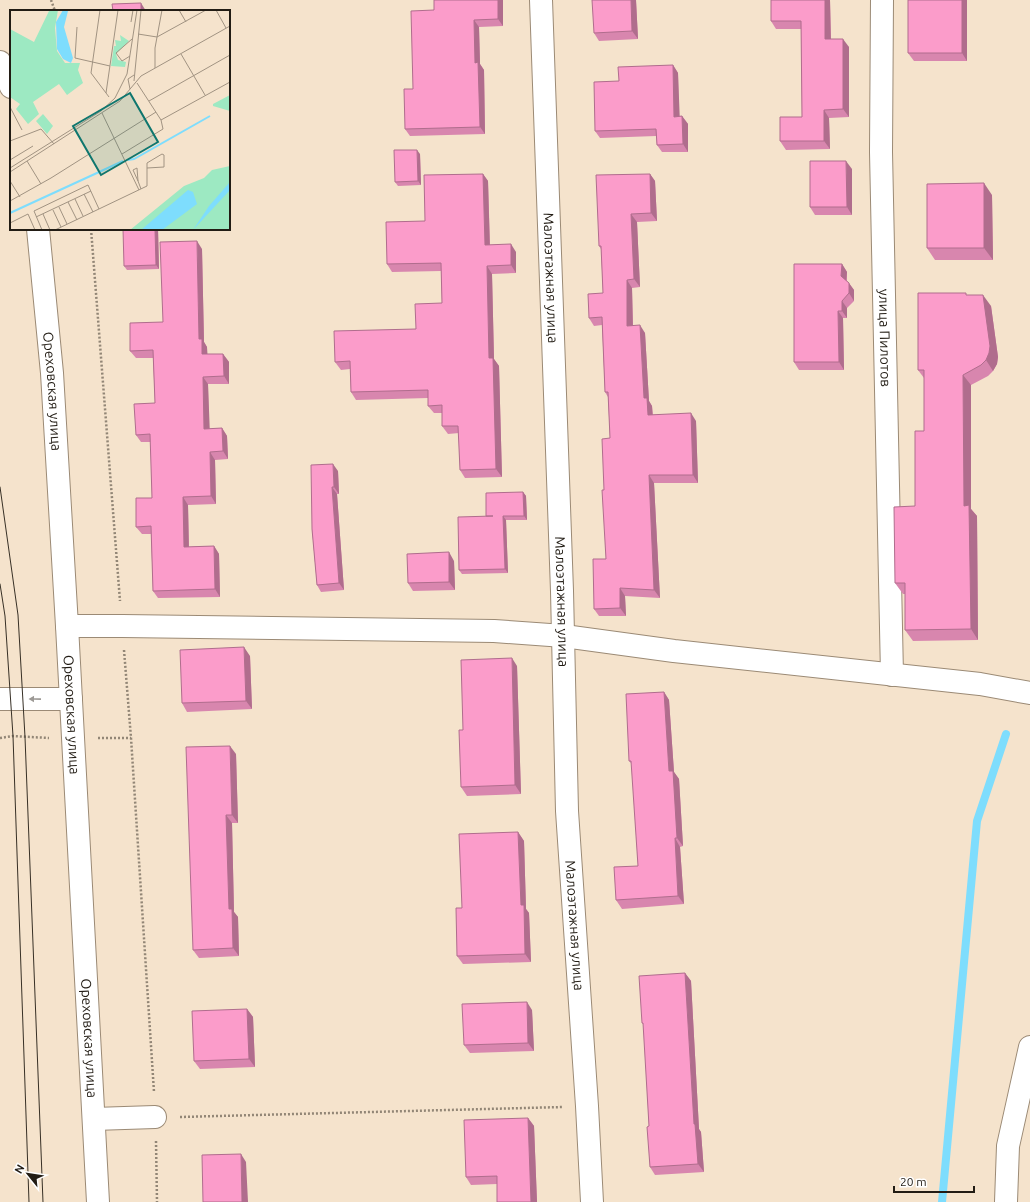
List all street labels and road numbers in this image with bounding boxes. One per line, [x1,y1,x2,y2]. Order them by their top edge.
street label: Малоэтажная улица [541,212,561,343]
street label: улица Пилотов [876,289,894,387]
street label: Ореховская улица [40,331,65,451]
street label: Малоэтажная улица [552,536,572,667]
street label: Ореховская улица [61,655,83,775]
street label: Малоэтажная улица [562,860,587,991]
street label: Ореховская улица [78,978,100,1098]

